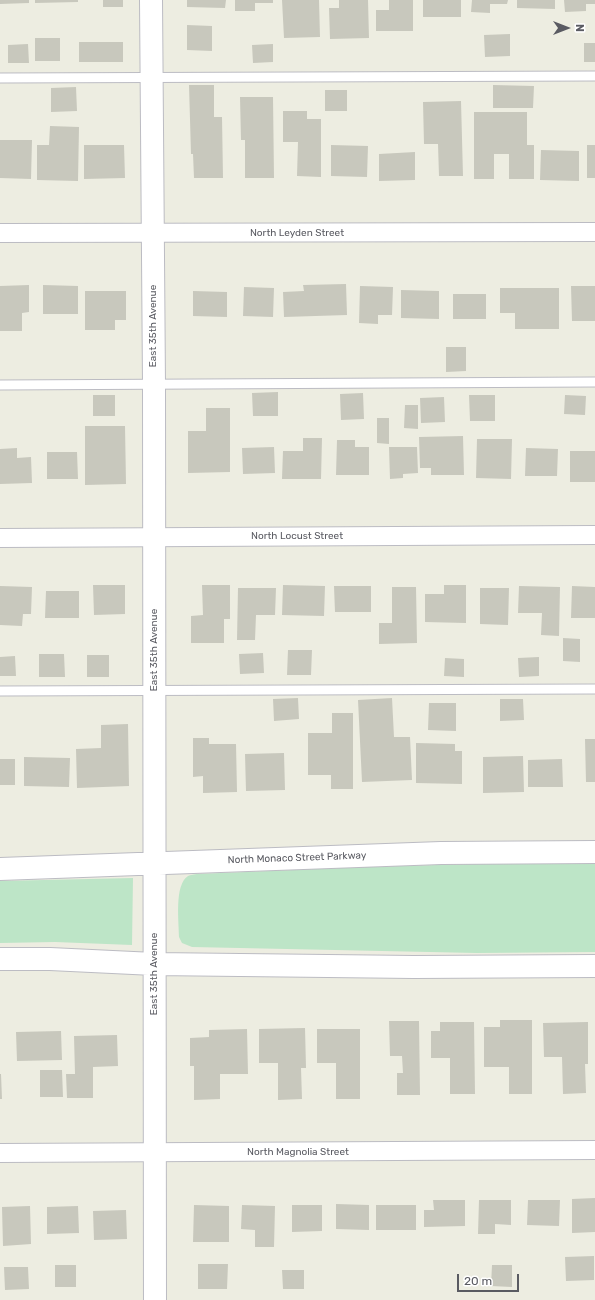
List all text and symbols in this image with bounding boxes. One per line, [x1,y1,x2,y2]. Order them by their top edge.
north arrow [547,8,587,48]
text: N [573,24,586,32]
street label: North Leyden Street [250,227,344,239]
street label: East 35th Avenue [147,285,159,367]
street label: North Locust Street [251,530,343,542]
street label: East 35th Avenue [148,609,160,691]
street label: North Monaco Street Parkway [227,850,367,866]
street label: East 35th Avenue [148,933,160,1015]
street label: North Magnolia Street [247,1146,349,1158]
scale bar [459,1266,521,1292]
text: 20 m [464,1274,492,1288]

